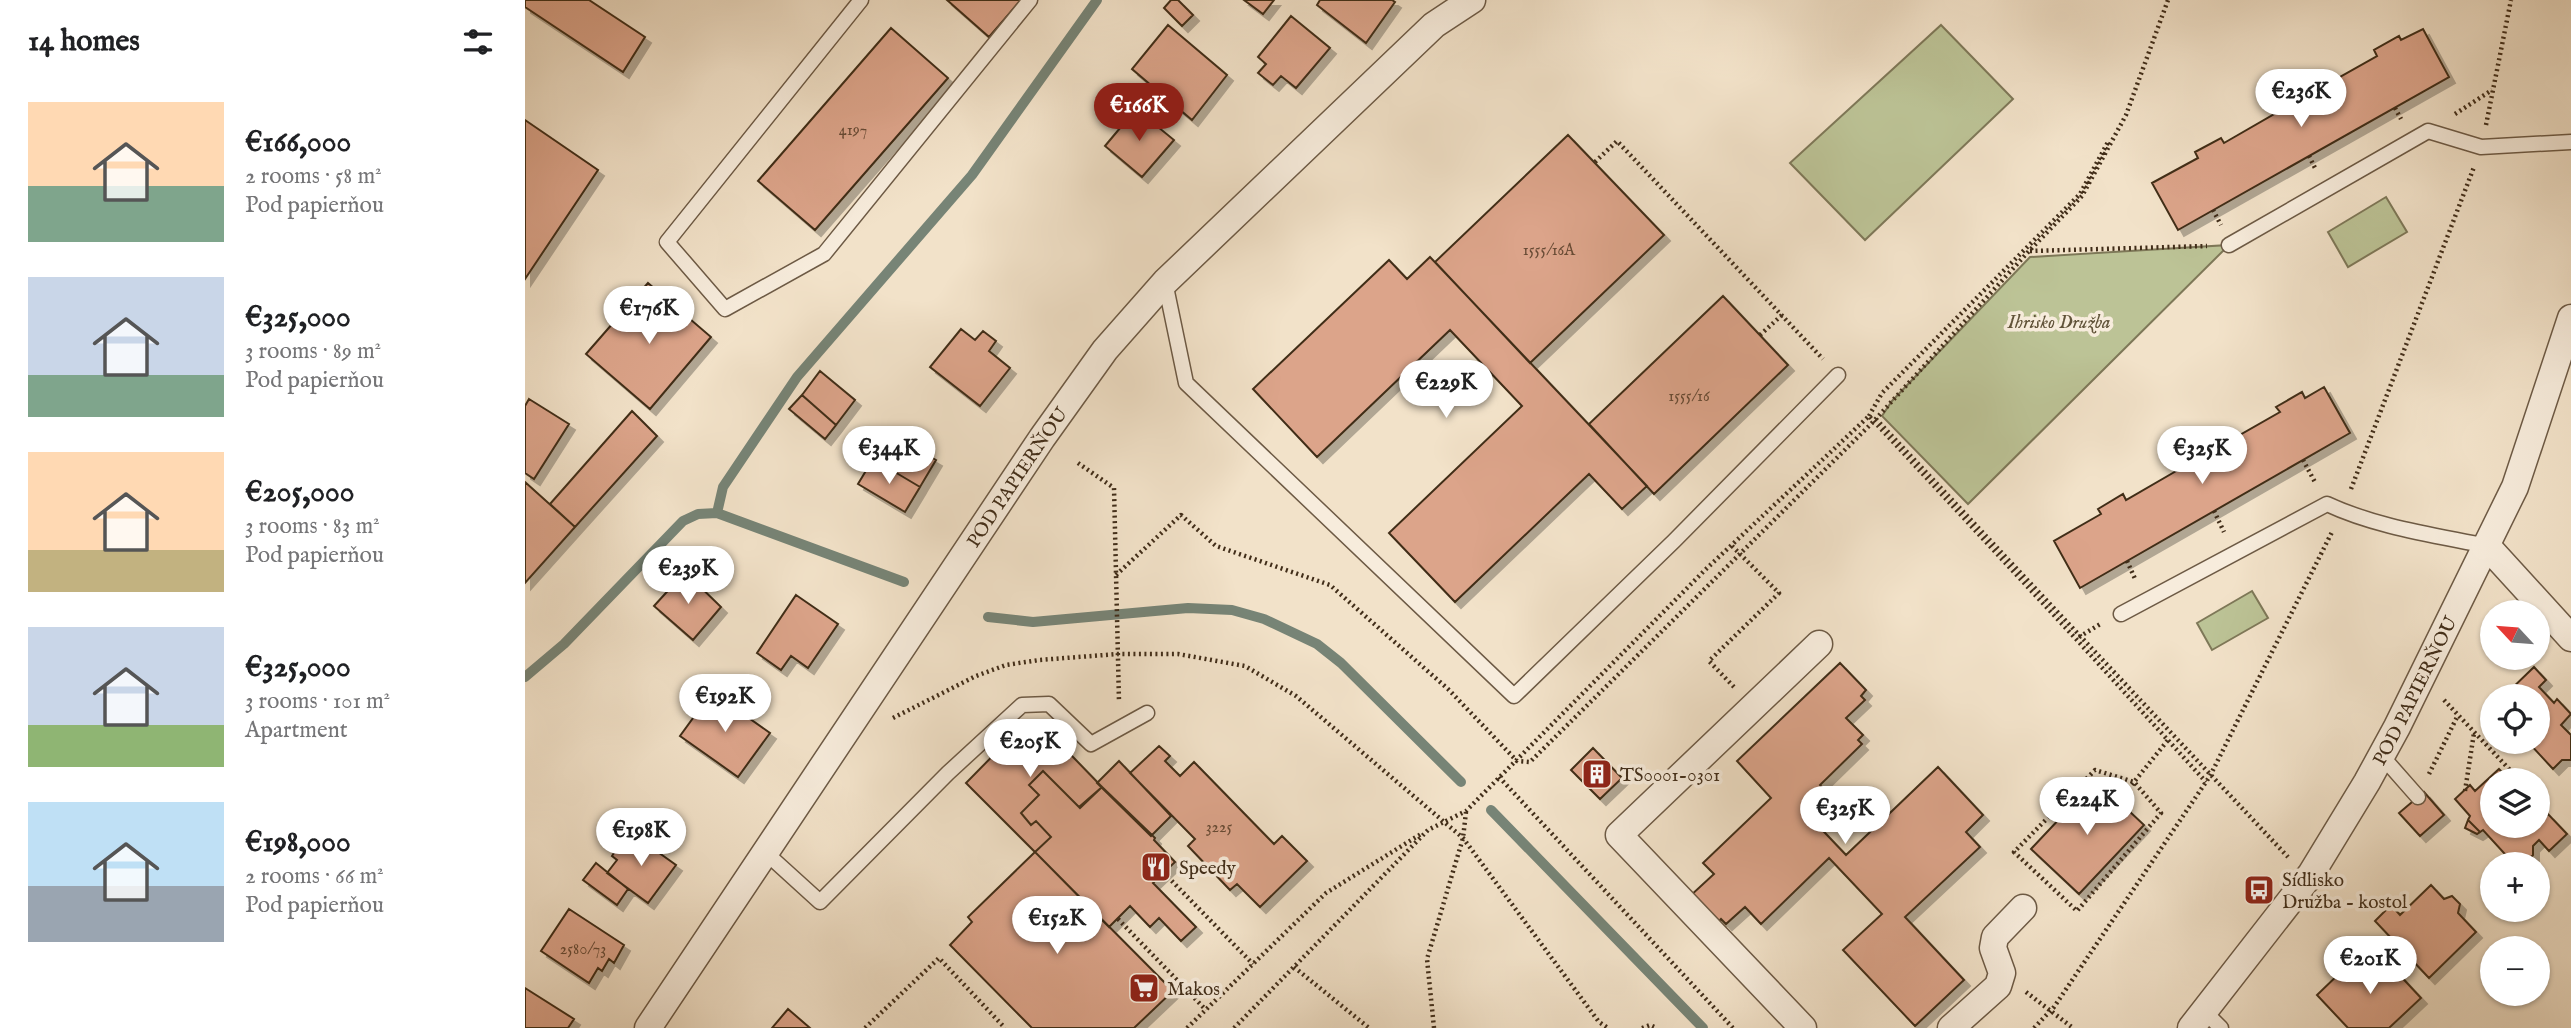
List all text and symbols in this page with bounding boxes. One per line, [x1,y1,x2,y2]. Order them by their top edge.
text: 14 homes [28,23,140,61]
icon: filters [459,23,497,61]
pin: €236K [2252,69,2350,129]
text: €236K [2271,77,2331,106]
pin: €166K [1090,83,1188,143]
text: €166K [1110,91,1168,120]
house number: 4197 [839,121,867,141]
text: €166,000 [245,124,351,162]
icon: home [84,130,168,214]
text: 2 rooms · 58 m² [245,162,382,191]
text: Pod papierňou [245,191,384,220]
house number: 1555/16A [1523,241,1576,261]
pin: €176K [600,286,698,346]
text: €176K [619,294,679,323]
text: €325,000 [245,299,351,337]
icon: home [84,305,168,389]
park label: Ihrisko Družba [2007,311,2111,335]
text: 3 rooms · 89 m² [245,337,381,366]
pin: €229K [1397,360,1495,420]
text: Pod papierňou [245,366,384,395]
text: €229K [1415,368,1477,397]
house number: 1555/16 [1668,387,1710,407]
street label: POD PAPIERŇOU [962,403,1075,553]
pin: €344K [840,426,938,486]
pin: €325K [2153,426,2251,486]
text: €344K [858,434,920,463]
text: €325K [2173,434,2231,463]
text: €205,000 [245,474,354,512]
icon: home [84,480,168,564]
text: 3 rooms · 83 m² [245,512,380,541]
text: Pod papierňou [245,541,384,570]
pin: €239K [639,546,737,606]
text: €239K [658,554,718,583]
north arrow [2480,600,2550,670]
map controls [2480,600,2550,1006]
street label: POD PAPIERŇOU [2368,612,2464,770]
text: €325,000 [245,649,351,687]
icon: home [84,655,168,739]
pin: €192K [676,674,774,734]
text: €192K [695,682,755,711]
button: locate [2480,684,2550,754]
text: 3 rooms · 101 m² [245,687,390,716]
text: Apartment [245,716,348,745]
pin: €205K [981,720,1079,779]
text: €205K [1000,727,1060,756]
building icon: TS0001-0301 [1580,757,1614,791]
place label: TS0001-0301 [1620,764,1720,788]
button: layers [2480,768,2550,838]
pin: €224K [2038,778,2136,837]
text: €224K [2056,785,2118,814]
pin: €325K [1796,786,1894,846]
text: €325K [1816,794,1874,823]
pin: €198K [592,808,690,868]
text: €198K [612,816,670,845]
house number: 3225 [1206,818,1233,838]
text: €198,000 [245,824,351,862]
icon: home [84,830,168,914]
restaurant icon: Speedy [1139,850,1173,884]
button: + [2480,852,2550,922]
place label: Speedy [1179,857,1237,881]
text: 2 rooms · 66 m² [245,862,384,891]
place label: Sídlisko Družba - kostol [2282,869,2408,915]
bus stop icon: Sídlisko Družba - kostol [2242,873,2276,907]
text: Pod papierňou [245,891,384,920]
pin: €152K [1008,897,1106,956]
text: €152K [1028,904,1086,933]
pin: €201K [2321,936,2419,996]
button: − [2480,936,2550,1006]
house number: 2580/73 [560,940,606,960]
text: €201K [2340,944,2400,973]
supermarket icon: Makos [1127,971,1161,1005]
place label: Makos [1167,978,1220,1002]

